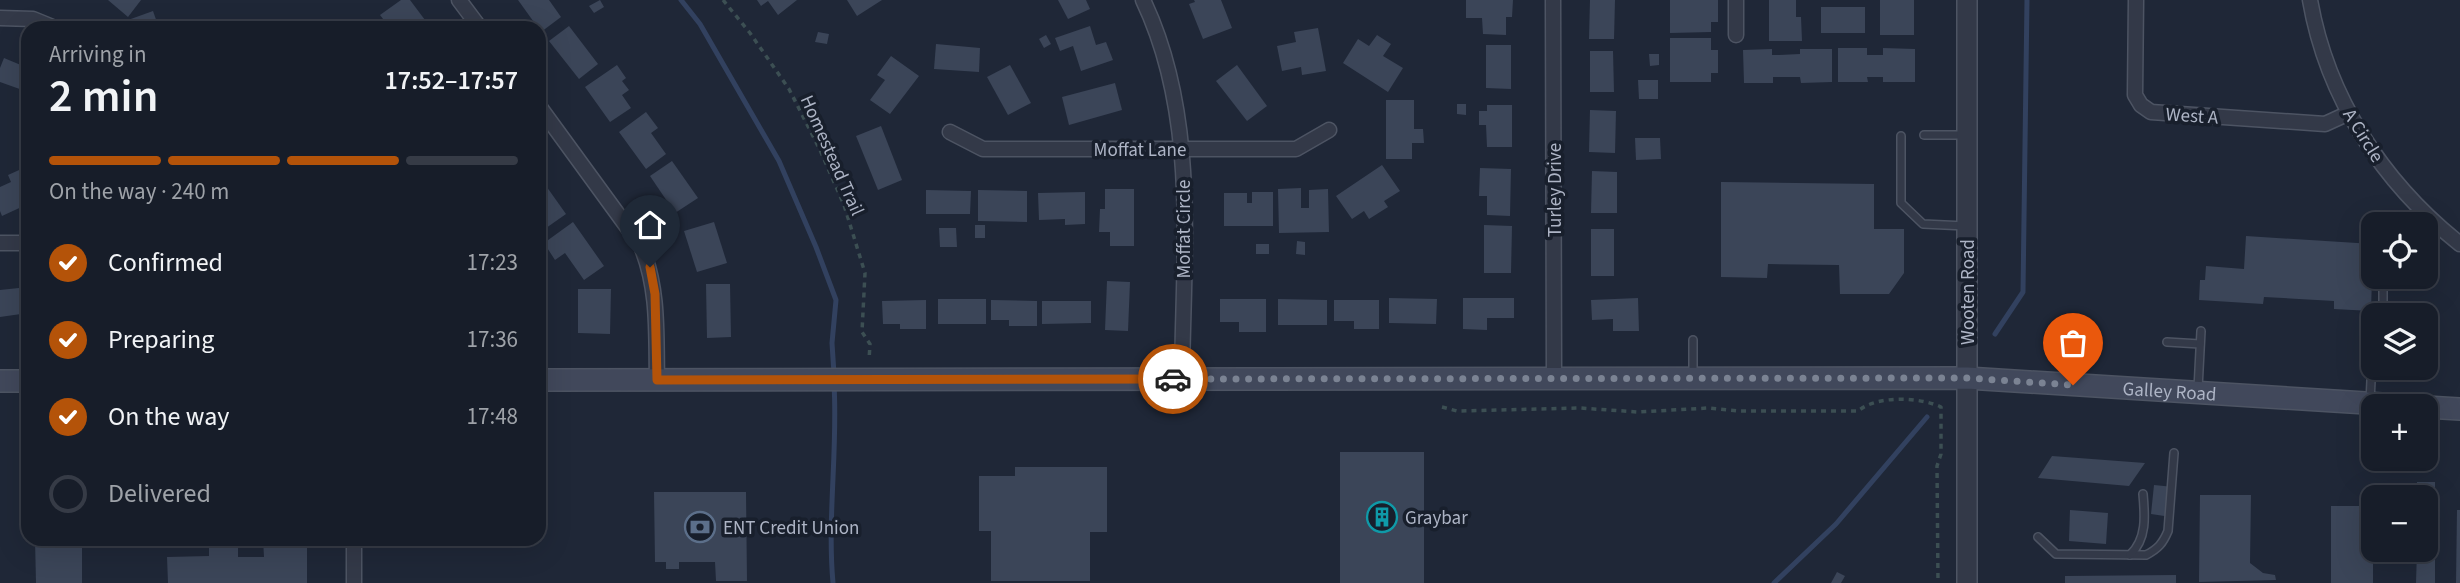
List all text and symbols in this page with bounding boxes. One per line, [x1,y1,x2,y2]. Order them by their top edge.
text: Arriving in [49,38,147,71]
text: 17:52–17:57 [385,62,518,99]
text: 2 min [49,64,158,129]
street label: Homestead Trail [793,91,870,220]
street label: West A [2165,101,2220,132]
street label: A Circle [2336,104,2390,168]
street label: Moffat Lane [1094,137,1186,164]
street label: Turley Drive [1542,143,1569,237]
text: On the way · 240 m [49,175,229,208]
street label: Moffat Circle [1171,179,1198,279]
pin [620,195,680,267]
icon: home [631,206,669,244]
map controls [2361,212,2438,562]
button: locate [2361,212,2438,289]
street label: Wooten Road [1955,239,1982,345]
icon: check [49,244,87,282]
text: Confirmed [108,244,223,281]
text: 17:23 [467,246,518,279]
button: layers [2361,303,2438,380]
pin [2043,313,2103,385]
icon: check [49,321,87,359]
text: Preparing [108,321,214,358]
text: 17:36 [467,323,518,356]
icon: bag [2054,324,2092,362]
courier [1138,344,1208,414]
icon: car [1154,360,1192,398]
street label: Galley Road [2122,376,2217,409]
button: + [2361,394,2438,471]
icon: check [49,398,87,436]
text: On the way [108,398,229,435]
text: 17:48 [467,400,518,433]
text: Delivered [108,475,211,512]
button: − [2361,485,2438,562]
building icon: Graybar [1365,500,1399,534]
place label: Graybar [1405,505,1468,532]
bank icon: ENT Credit Union [683,510,717,544]
place label: ENT Credit Union [723,515,859,542]

